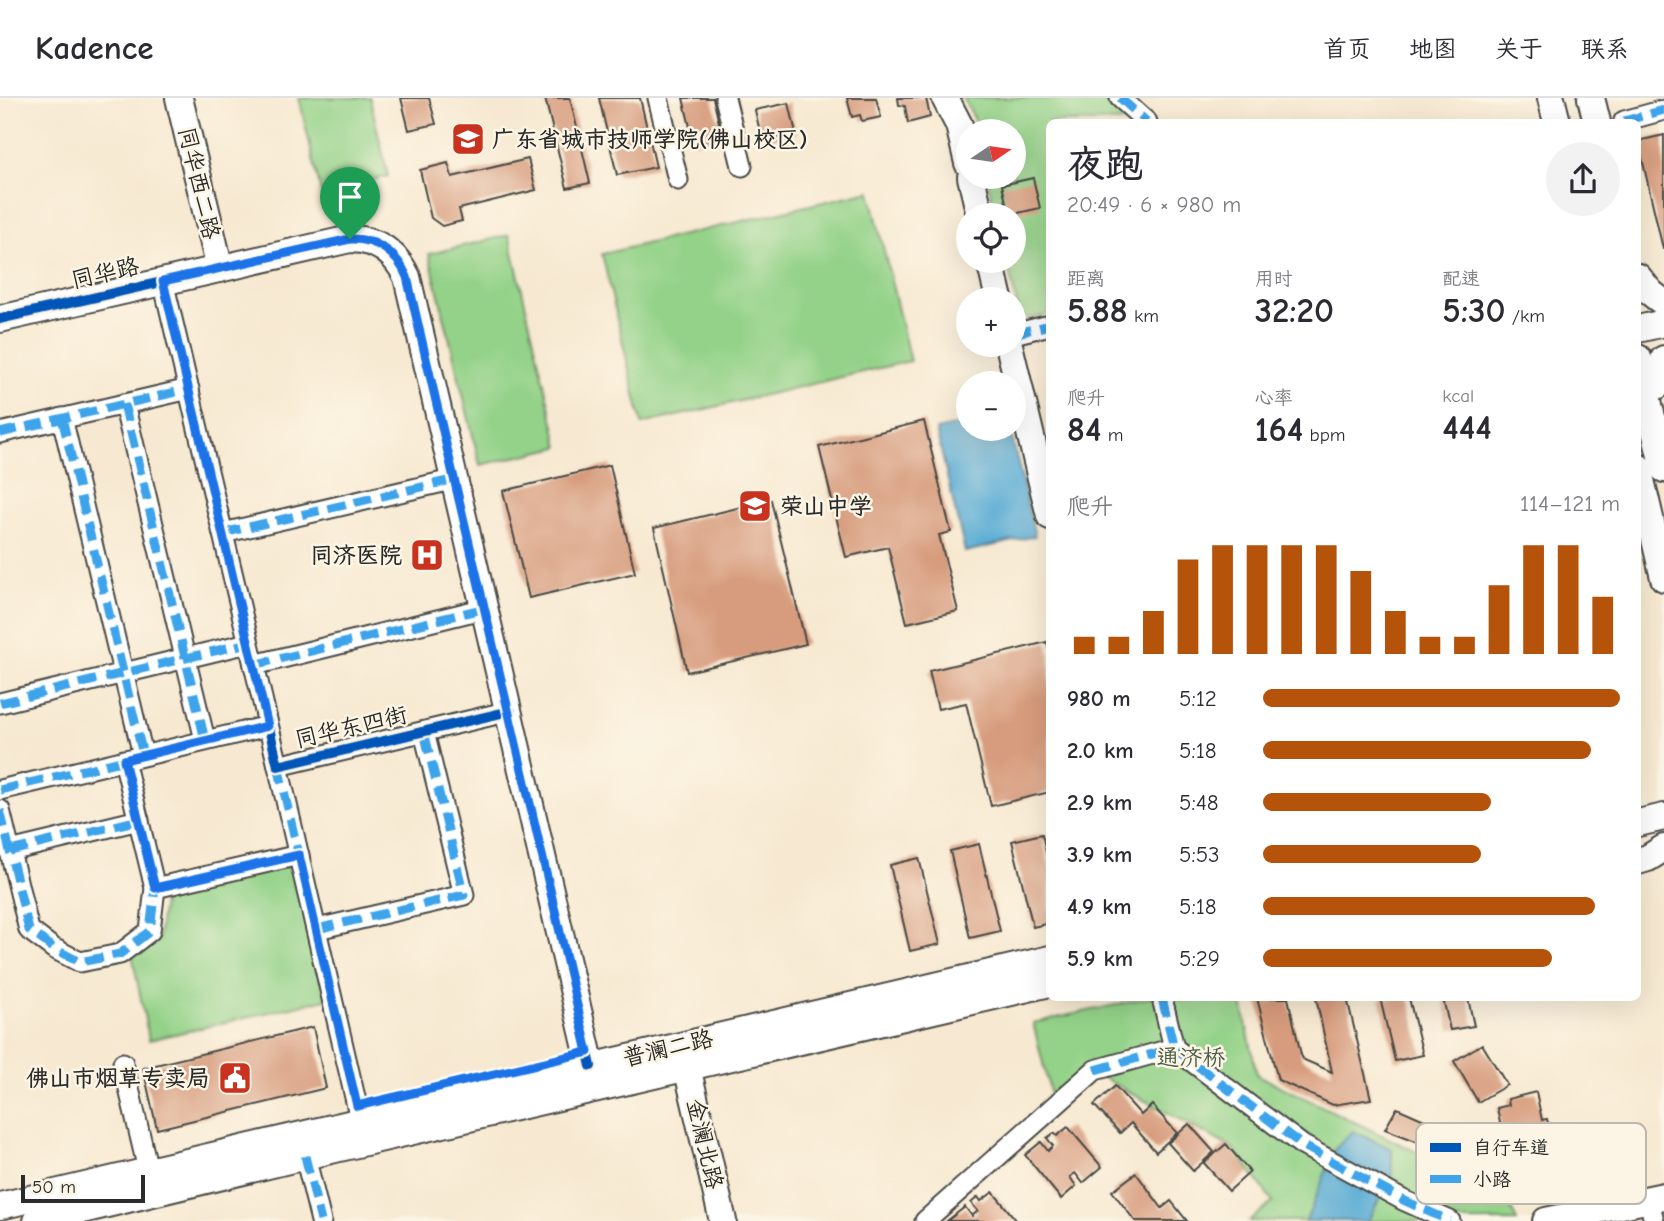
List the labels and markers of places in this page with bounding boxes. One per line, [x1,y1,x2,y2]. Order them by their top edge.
school or university icon: 广东省城市技师学院(佛山校区) [449,120,487,158]
place label: 广东省城市技师学院(佛山校区) [492,126,807,153]
pin [320,167,380,239]
school or university icon: 荣山中学 [736,487,774,525]
place label: 荣山中学 [780,493,872,520]
hospital icon: 同济医院 [408,536,446,574]
place label: 同济医院 [310,542,402,569]
public building icon: 佛山市烟草专卖局 [216,1059,254,1097]
place label: 佛山市烟草专卖局 [26,1065,210,1092]

